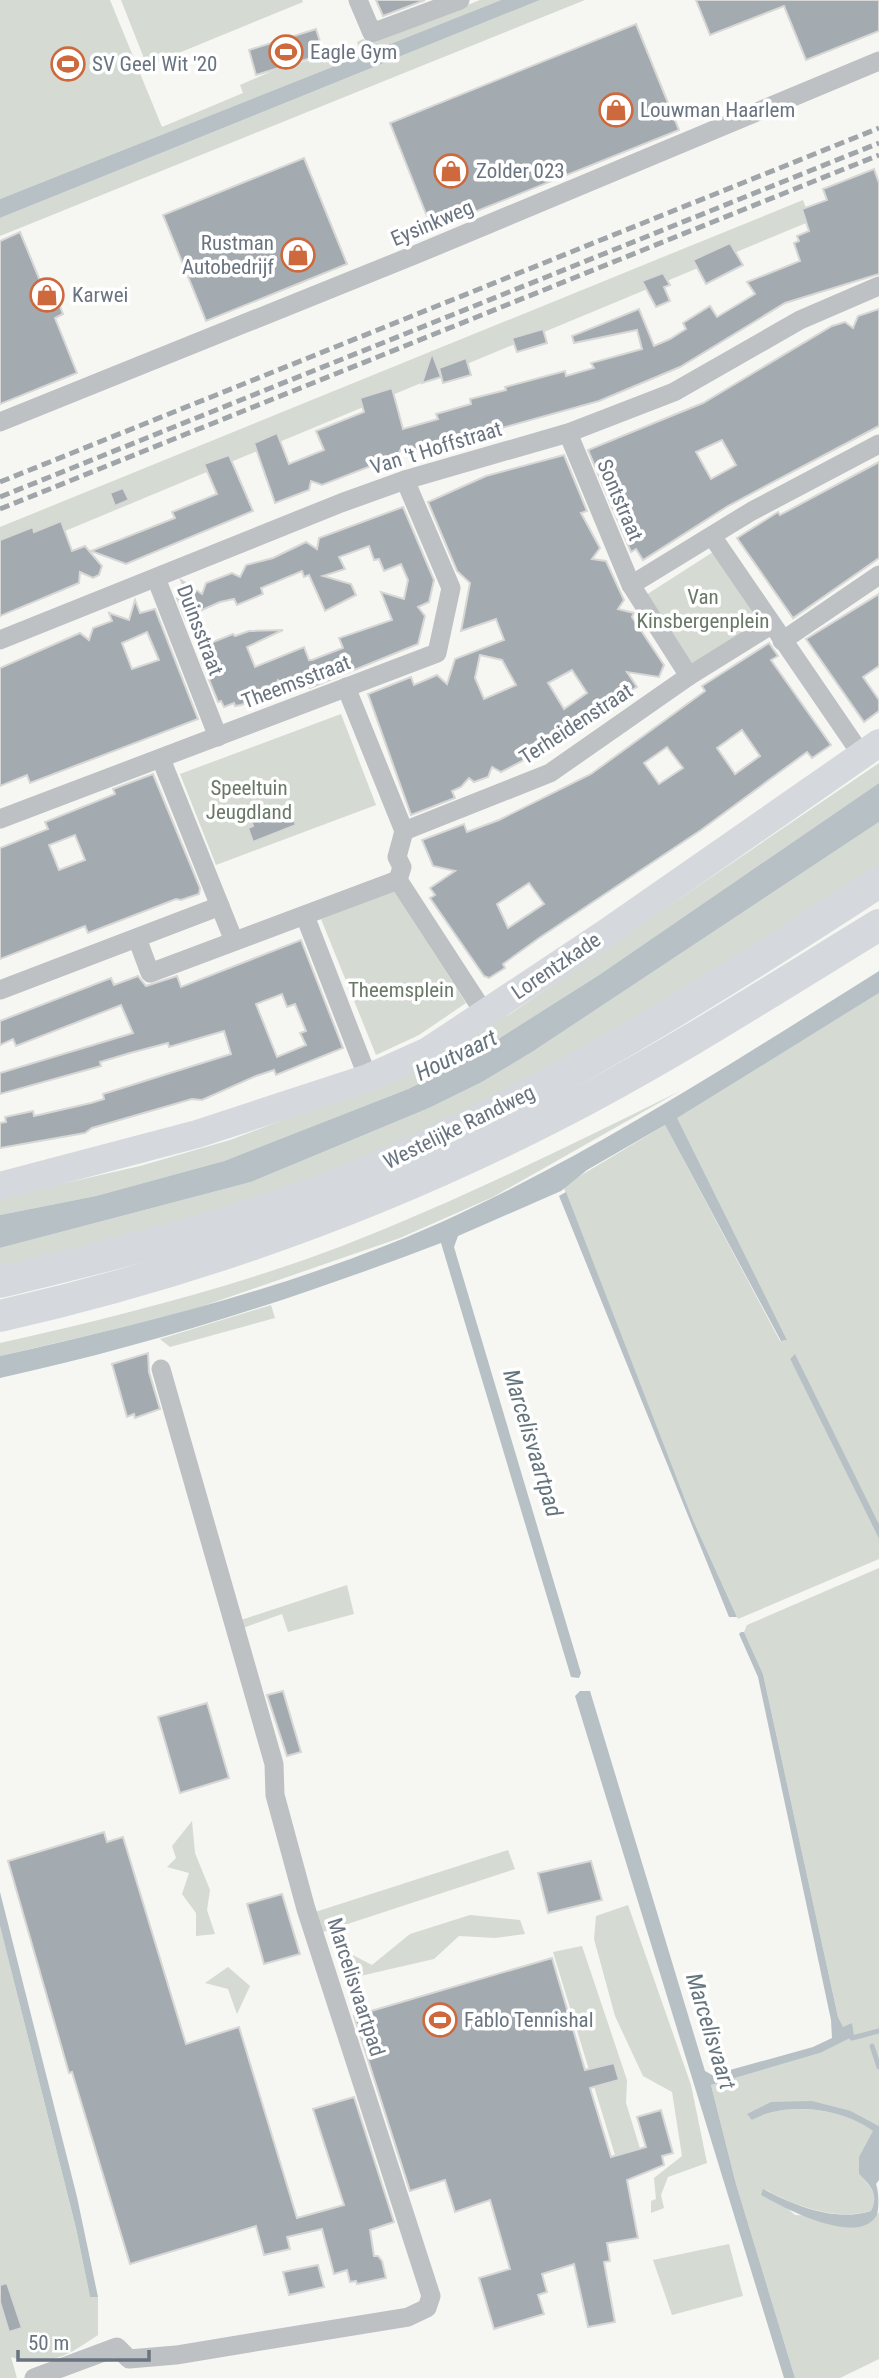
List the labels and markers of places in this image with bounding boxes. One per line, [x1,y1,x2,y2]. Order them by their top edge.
sports icon: Eagle Gym [267,33,305,71]
place label: Eagle Gym [310,40,397,64]
sports icon: SV Geel Wit '20 [49,45,87,83]
place label: SV Geel Wit '20 [92,52,217,76]
shop icon: Louwman Haarlem [597,91,635,129]
place label: Louwman Haarlem [640,98,795,122]
shop icon: Zolder 023 [432,152,470,190]
place label: Zolder 023 [476,159,565,183]
place label: Rustman Autobedrijf [182,231,274,279]
shop icon: Rustman Autobedrijf [279,236,317,274]
shop icon: Karwei [28,276,66,314]
place label: Karwei [72,283,128,307]
sports icon: Fablo Tennishal [421,2001,459,2039]
place label: Fablo Tennishal [464,2008,593,2032]

